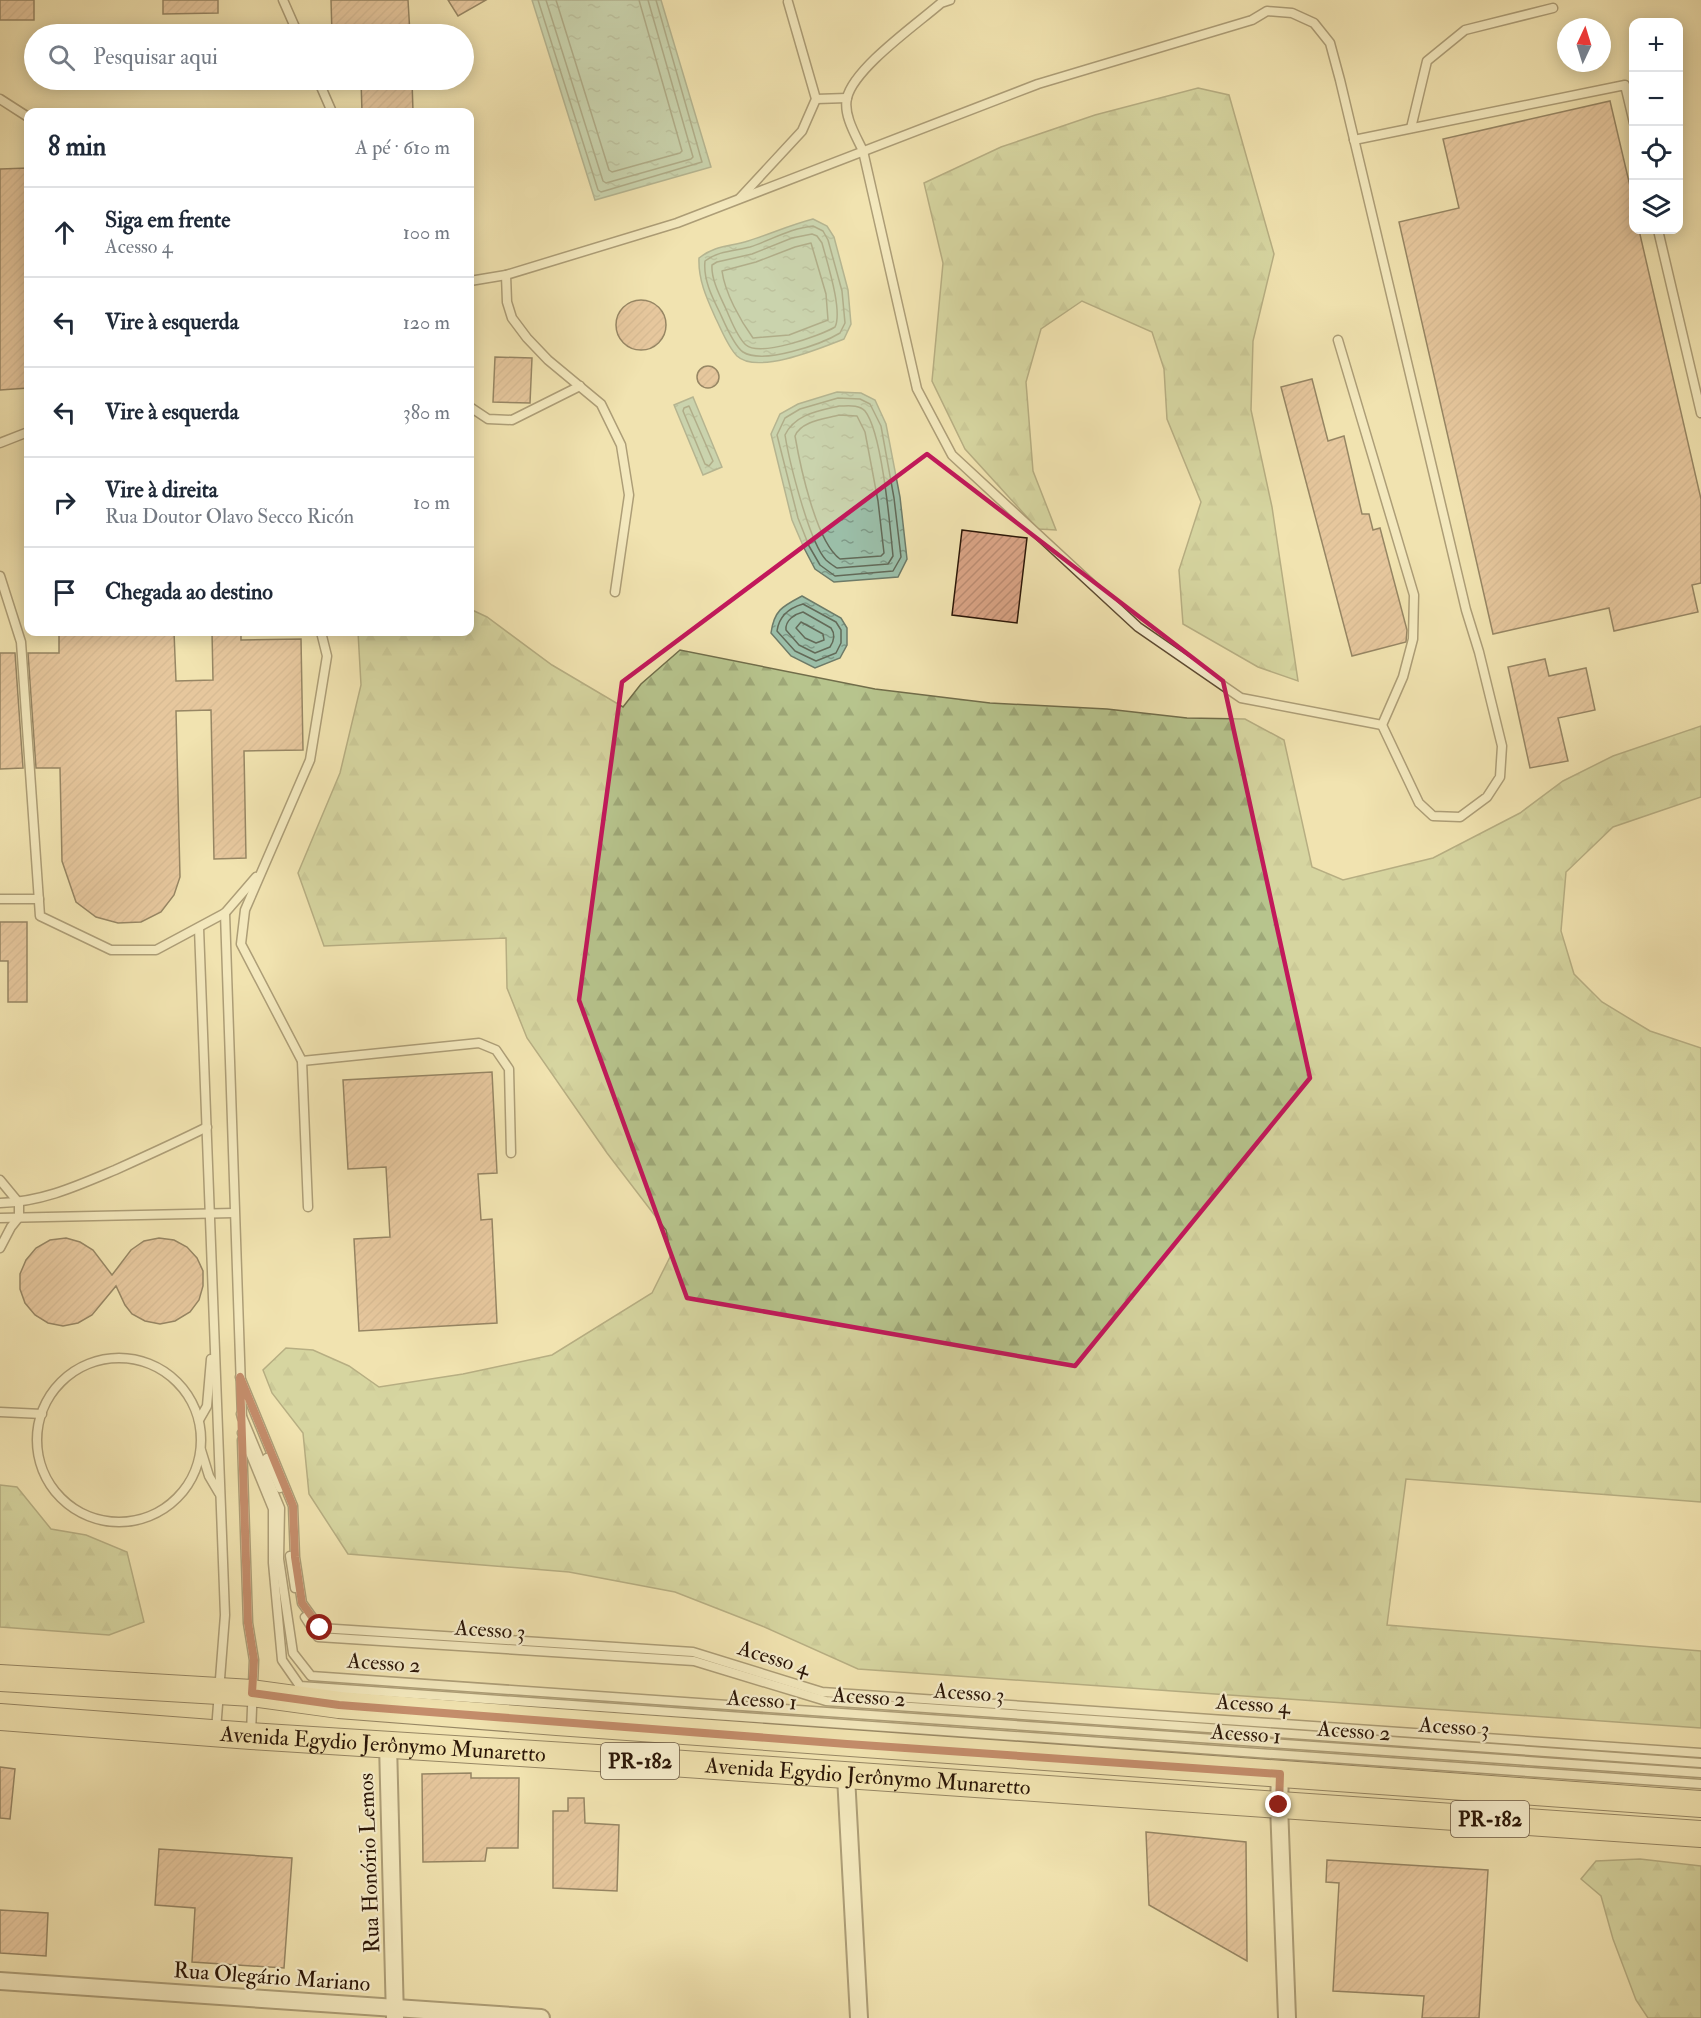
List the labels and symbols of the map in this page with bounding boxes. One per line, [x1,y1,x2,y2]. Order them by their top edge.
north arrow [1557,18,1611,72]
street label: Acesso 3 [453,1613,526,1646]
route start [306,1614,332,1640]
street label: Acesso 4 [733,1633,815,1683]
street label: Acesso 2 [345,1646,422,1680]
street label: Acesso 3 [932,1676,1005,1709]
street label: Acesso 2 [830,1680,907,1714]
street label: Acesso 1 [725,1684,798,1716]
street label: Acesso 4 [1214,1687,1292,1721]
street label: Acesso 3 [1417,1710,1490,1743]
street label: Acesso 2 [1315,1714,1392,1748]
street label: Acesso 1 [1209,1718,1282,1750]
street label: Avenida Egydio Jerônymo Munaretto [218,1720,547,1769]
road number: PR-182 [601,1743,679,1779]
street label: Avenida Egydio Jerônymo Munaretto [703,1751,1032,1802]
street label: Rua Honório Lemos [352,1772,386,1954]
route end [1265,1791,1291,1817]
road number: PR-182 [1451,1801,1529,1837]
street label: Rua Olegário Mariano [173,1956,371,1998]

